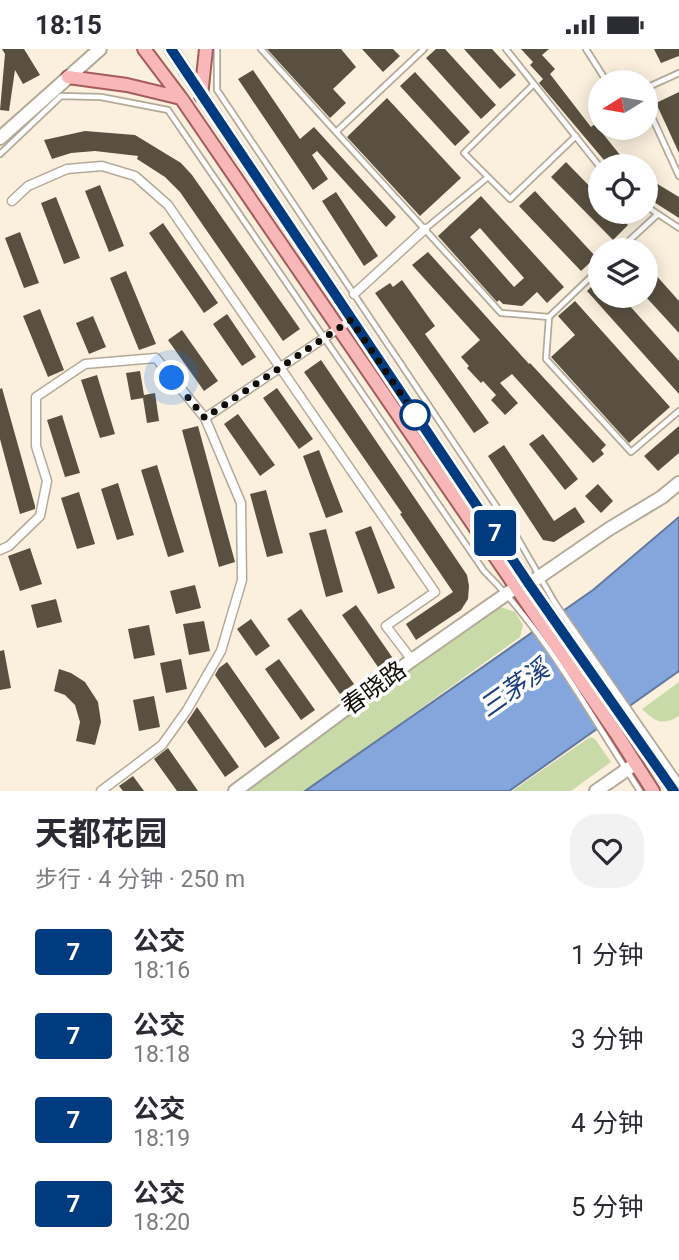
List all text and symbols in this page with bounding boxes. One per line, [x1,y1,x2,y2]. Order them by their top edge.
text: 18:15 [35,10,102,40]
north arrow [588,70,658,140]
map controls [588,70,658,308]
button: locate [588,154,658,224]
button: layers [588,238,658,308]
your location [154,360,189,395]
unlabelled marker [400,400,430,430]
line badge: 7 [472,510,518,556]
text: 7 [488,519,502,547]
water label: 三茅溪 [473,652,557,723]
street label: 春晓路 [337,656,411,720]
text: 天都花园 [35,814,167,853]
button: heart [570,814,644,888]
text: 步行 · 4 分钟 · 250 m [35,866,245,893]
text: 公交 [133,926,185,956]
text: 7 [67,938,80,966]
text: 1 分钟 [571,940,644,970]
text: 18:16 [133,957,190,984]
text: 公交 [133,1010,185,1040]
text: 7 [67,1022,80,1050]
text: 3 分钟 [571,1024,644,1054]
text: 18:18 [133,1041,190,1068]
text: 公交 [133,1094,185,1124]
text: 7 [67,1106,80,1134]
text: 4 分钟 [571,1108,644,1138]
text: 18:19 [133,1125,190,1152]
text: 公交 [133,1178,185,1208]
text: 7 [67,1190,80,1218]
text: 5 分钟 [571,1192,644,1222]
text: 18:20 [133,1209,190,1236]

